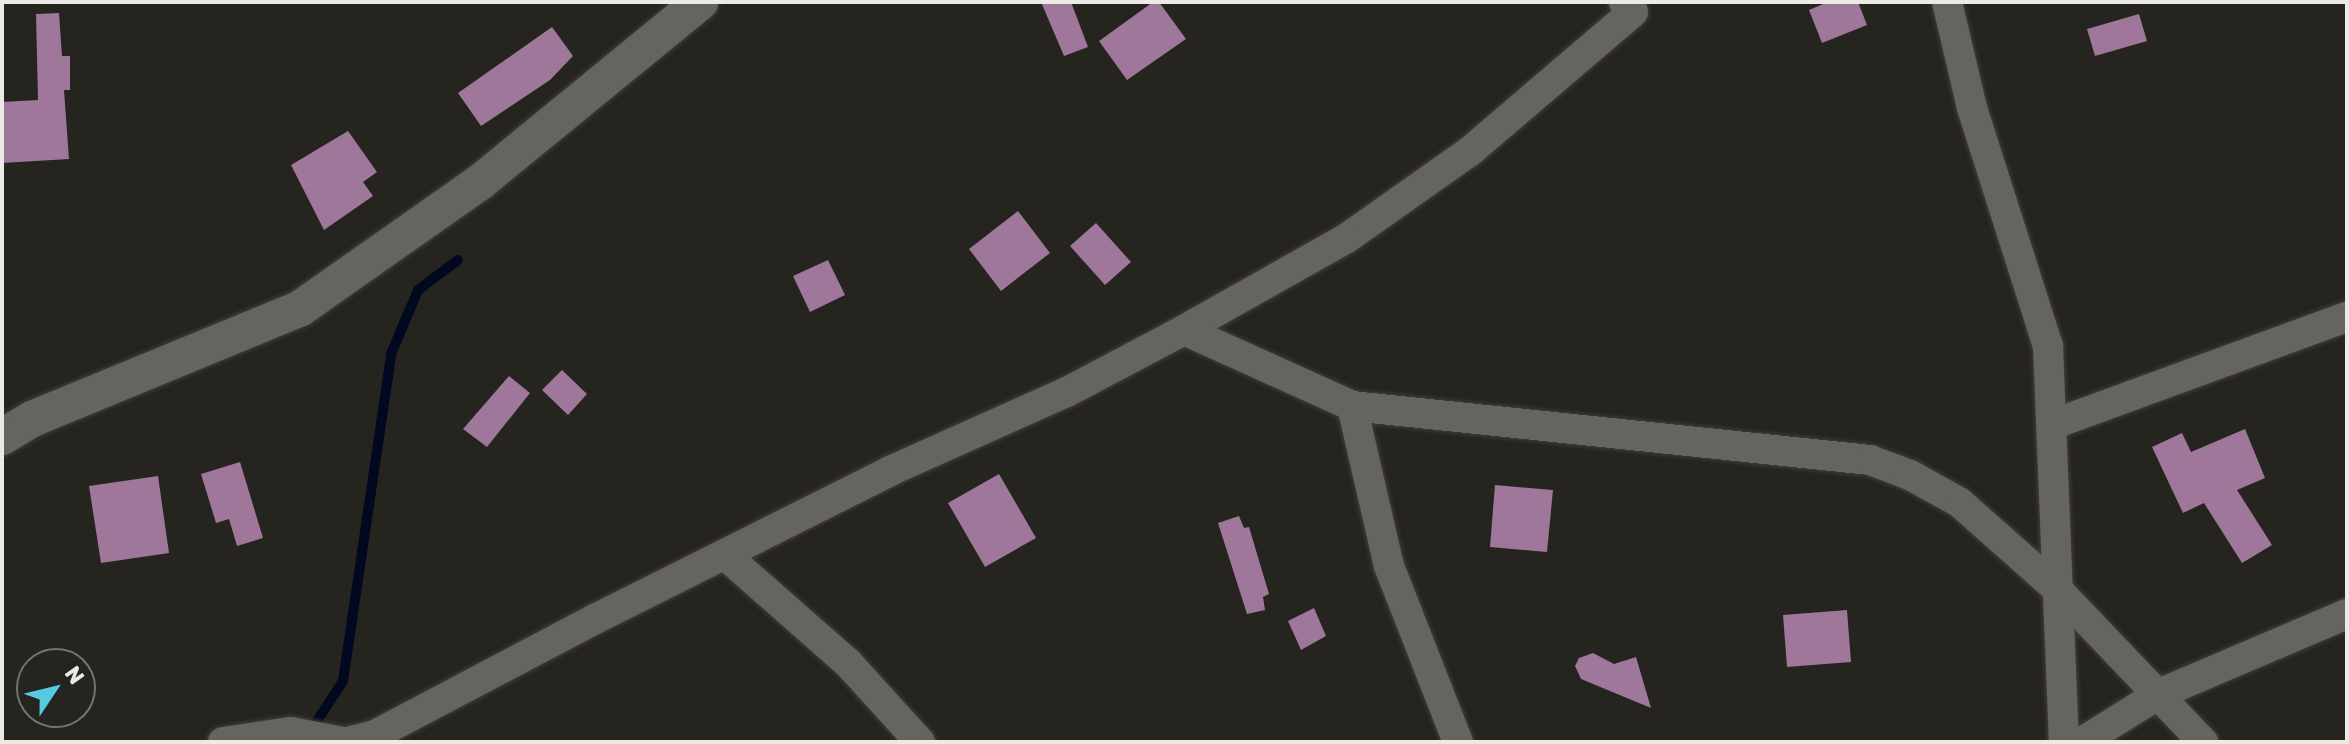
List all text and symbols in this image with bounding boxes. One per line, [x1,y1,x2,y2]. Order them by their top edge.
north arrow [16,648,96,728]
text: N [59,661,90,689]

